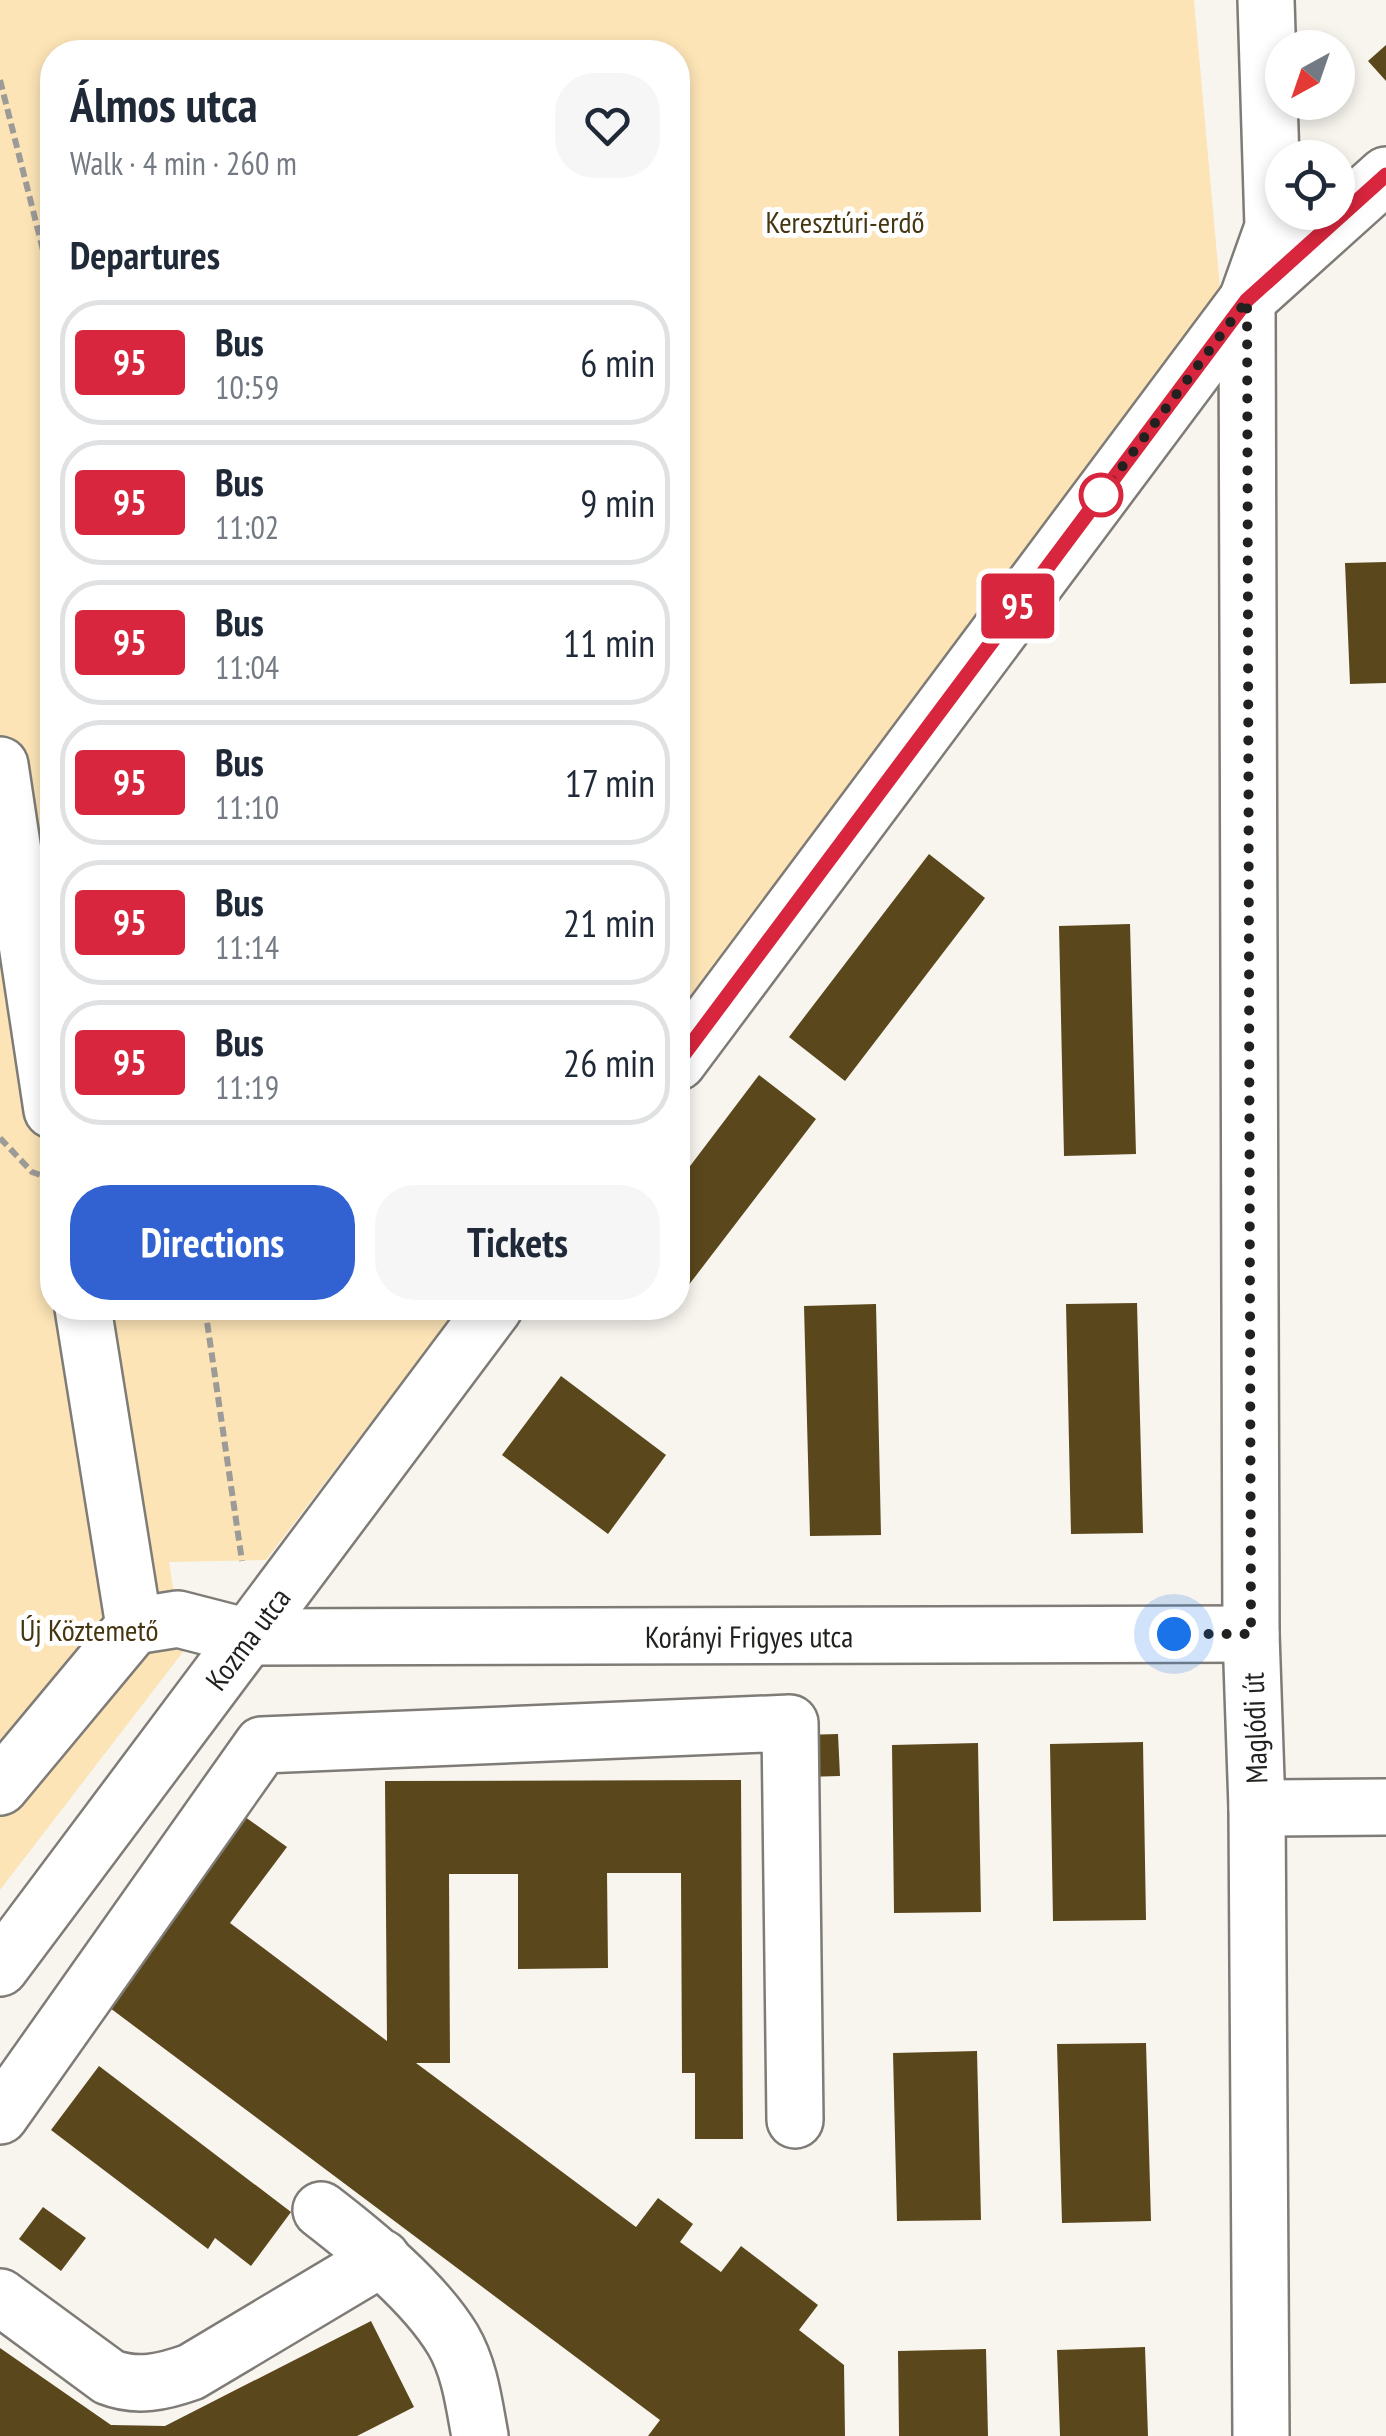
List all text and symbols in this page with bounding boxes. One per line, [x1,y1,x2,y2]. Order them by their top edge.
north arrow [1265,30,1355,120]
map controls [1265,30,1355,230]
text: Álmos utca [70,73,258,135]
button: heart [555,73,660,178]
button: locate [1265,140,1355,230]
text: Walk · 4 min · 260 m [70,142,297,184]
park label: Keresztúri-erdő [766,202,924,241]
text: Departures [70,230,220,279]
text: Bus [215,317,264,366]
text: 6 min [580,338,655,387]
text: 95 [113,339,147,385]
text: 10:59 [215,366,279,408]
text: Bus [215,457,264,506]
unlabelled marker [1080,474,1122,516]
text: 9 min [580,478,655,527]
text: 95 [113,479,147,525]
text: 11:02 [215,506,279,548]
line badge: 95 [973,574,1063,638]
text: 95 [1001,583,1035,629]
text: Bus [215,597,264,646]
text: 11 min [563,618,655,667]
text: 95 [113,619,147,665]
text: 11:04 [215,646,279,688]
text: Bus [215,737,264,786]
text: 17 min [565,758,655,807]
text: 95 [113,759,147,805]
text: 11:10 [215,786,279,828]
text: Bus [215,877,264,926]
text: 21 min [563,898,655,947]
text: 95 [113,899,147,945]
text: 11:14 [215,926,279,968]
text: Bus [215,1017,264,1066]
text: 26 min [563,1038,655,1087]
text: 95 [113,1039,147,1085]
text: 11:19 [215,1066,279,1108]
button: Directions [70,1185,355,1300]
button: Tickets [375,1185,660,1300]
street label: Kozma utca [196,1579,298,1697]
your location [1149,1609,1199,1659]
park label: Új Köztemető [20,1610,158,1649]
street label: Korányi Frigyes utca [645,1616,853,1655]
street label: Maglódi út [1233,1671,1275,1784]

